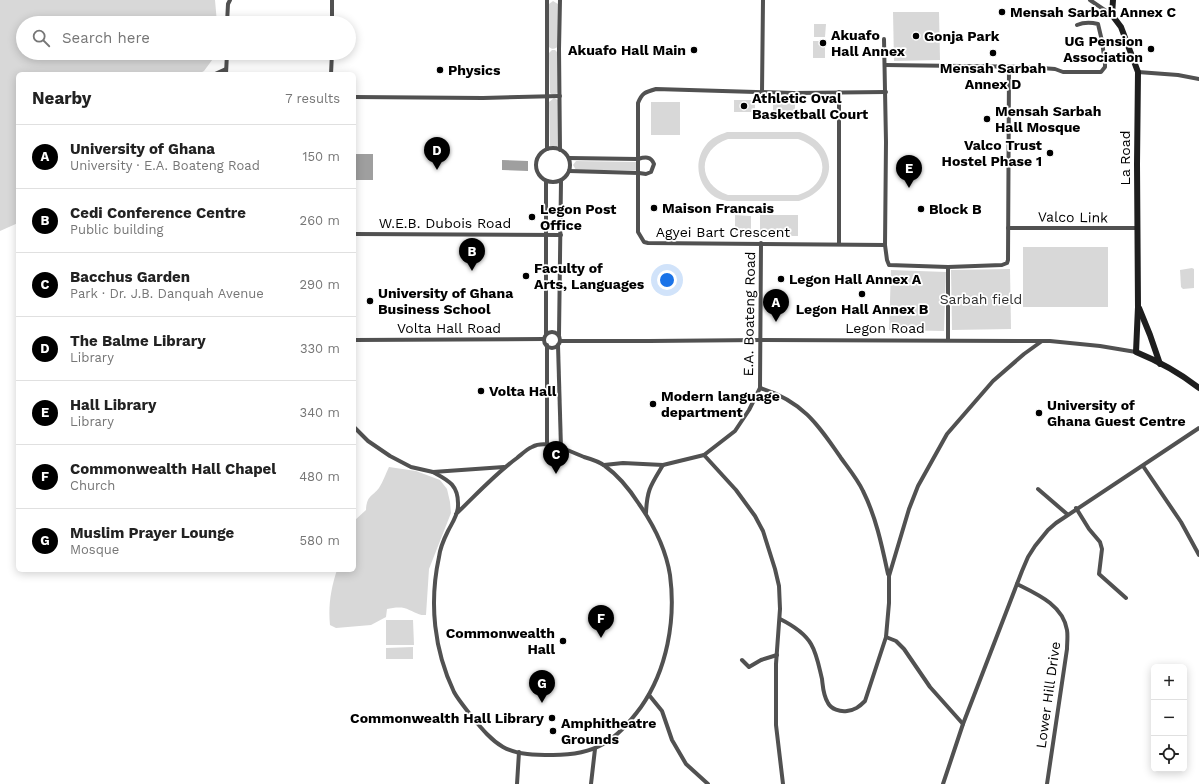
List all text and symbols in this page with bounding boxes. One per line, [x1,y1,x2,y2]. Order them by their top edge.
place label: Mensah Sarbah Annex C [1010,4,1177,20]
marker: Mensah Sarbah Annex C [997,7,1007,17]
search box [16,16,356,60]
icon: search [30,27,52,49]
place label: Akuafo Hall Annex [831,27,906,59]
place label: Gonja Park [924,28,1000,44]
text: Search here [62,29,150,47]
marker: Gonja Park [911,31,921,41]
place label: UG Pension Association [1063,33,1143,65]
marker: Akuafo Hall Annex [818,38,828,48]
place label: Akuafo Hall Main [568,42,686,58]
marker: UG Pension Association [1146,44,1156,54]
marker: Akuafo Hall Main [689,45,699,55]
marker: Mensah Sarbah Annex D [988,48,998,58]
place label: Mensah Sarbah Annex D [940,60,1046,92]
place label: Physics [448,62,501,78]
marker: Physics [435,65,445,75]
text: Nearby [32,88,91,108]
place label: Athletic Oval Basketball Court [752,90,868,122]
text: 7 results [285,91,340,106]
marker: Athletic Oval Basketball Court [739,101,749,111]
place label: Mensah Sarbah Hall Mosque [995,103,1101,135]
marker: Mensah Sarbah Hall Mosque [982,114,992,124]
street label: La Road [1117,131,1133,185]
pin: D [424,137,450,170]
place label: Valco Trust Hostel Phase 1 [942,137,1042,169]
text: University of Ghana [70,140,215,158]
marker: Valco Trust Hostel Phase 1 [1045,148,1055,158]
text: A [41,149,49,164]
text: 150 m [302,149,340,164]
pin: E [896,155,922,188]
text: University · E.A. Boateng Road [70,158,260,173]
place label: Maison Francais [662,200,775,216]
place label: Legon Post Office [540,201,616,233]
place label: Block B [929,201,982,217]
marker: Maison Francais [649,203,659,213]
text: Cedi Conference Centre [70,204,246,222]
marker: Block B [916,204,926,214]
street label: Valco Link [1038,208,1108,226]
marker: Legon Post Office [527,212,537,222]
text: B [41,213,49,228]
text: 260 m [300,213,340,228]
street label: W.E.B. Dubois Road [379,215,511,231]
text: Public building [70,222,163,237]
street label: Agyei Bart Crescent [656,224,790,240]
pin: B [459,238,485,271]
street label: E.A. Boateng Road [740,251,758,377]
place label: Faculty of Arts, Languages [534,260,645,292]
text: Bacchus Garden [70,268,190,286]
your location [657,270,677,290]
marker: Faculty of Arts, Languages [521,271,531,281]
place label: Legon Hall Annex A [789,271,922,287]
marker: Legon Hall Annex A [776,274,786,284]
text: C [41,277,49,292]
text: 290 m [299,277,340,292]
place label: University of Ghana Business School [378,285,514,317]
text: Park · Dr. J.B. Danquah Avenue [70,286,264,301]
pin: A [763,289,789,322]
marker: Legon Hall Annex B [857,289,867,299]
park label: Sarbah field [940,291,1022,307]
marker: University of Ghana Business School [365,296,375,306]
place label: Legon Hall Annex B [796,301,929,317]
street label: Volta Hall Road [397,320,501,336]
street label: Legon Road [845,320,925,336]
text: The Balme Library [70,332,206,350]
text: D [40,341,50,356]
text: 330 m [300,341,340,356]
text: Library [70,350,114,365]
place label: Volta Hall [489,383,557,399]
marker: Volta Hall [476,386,486,396]
place label: Modern language department [661,388,780,420]
text: Hall Library [70,396,156,414]
place label: University of Ghana Guest Centre [1047,397,1185,429]
marker: Modern language department [648,399,658,409]
text: E [41,405,49,420]
text: 340 m [300,405,340,420]
marker: University of Ghana Guest Centre [1034,408,1044,418]
text: Library [70,414,114,429]
pin: C [543,441,569,474]
text: Commonwealth Hall Chapel [70,460,276,478]
text: F [41,469,49,484]
text: 480 m [299,469,340,484]
text: Church [70,478,115,493]
text: Muslim Prayer Lounge [70,524,234,542]
text: G [40,533,50,548]
text: 580 m [300,533,340,548]
text: Mosque [70,542,119,557]
pin: F [588,605,614,638]
place label: Commonwealth Hall [446,625,555,657]
marker: Commonwealth Hall [558,636,568,646]
street label: Lower Hill Drive [1033,641,1063,749]
map controls [1151,664,1187,772]
button: + [1151,664,1187,700]
pin: G [529,670,555,703]
button: − [1151,700,1187,736]
place label: Commonwealth Hall Library [350,710,544,726]
marker: Commonwealth Hall Library [547,713,557,723]
place label: Amphitheatre Grounds [561,715,656,747]
marker: Amphitheatre Grounds [548,726,558,736]
button: locate [1151,736,1187,772]

